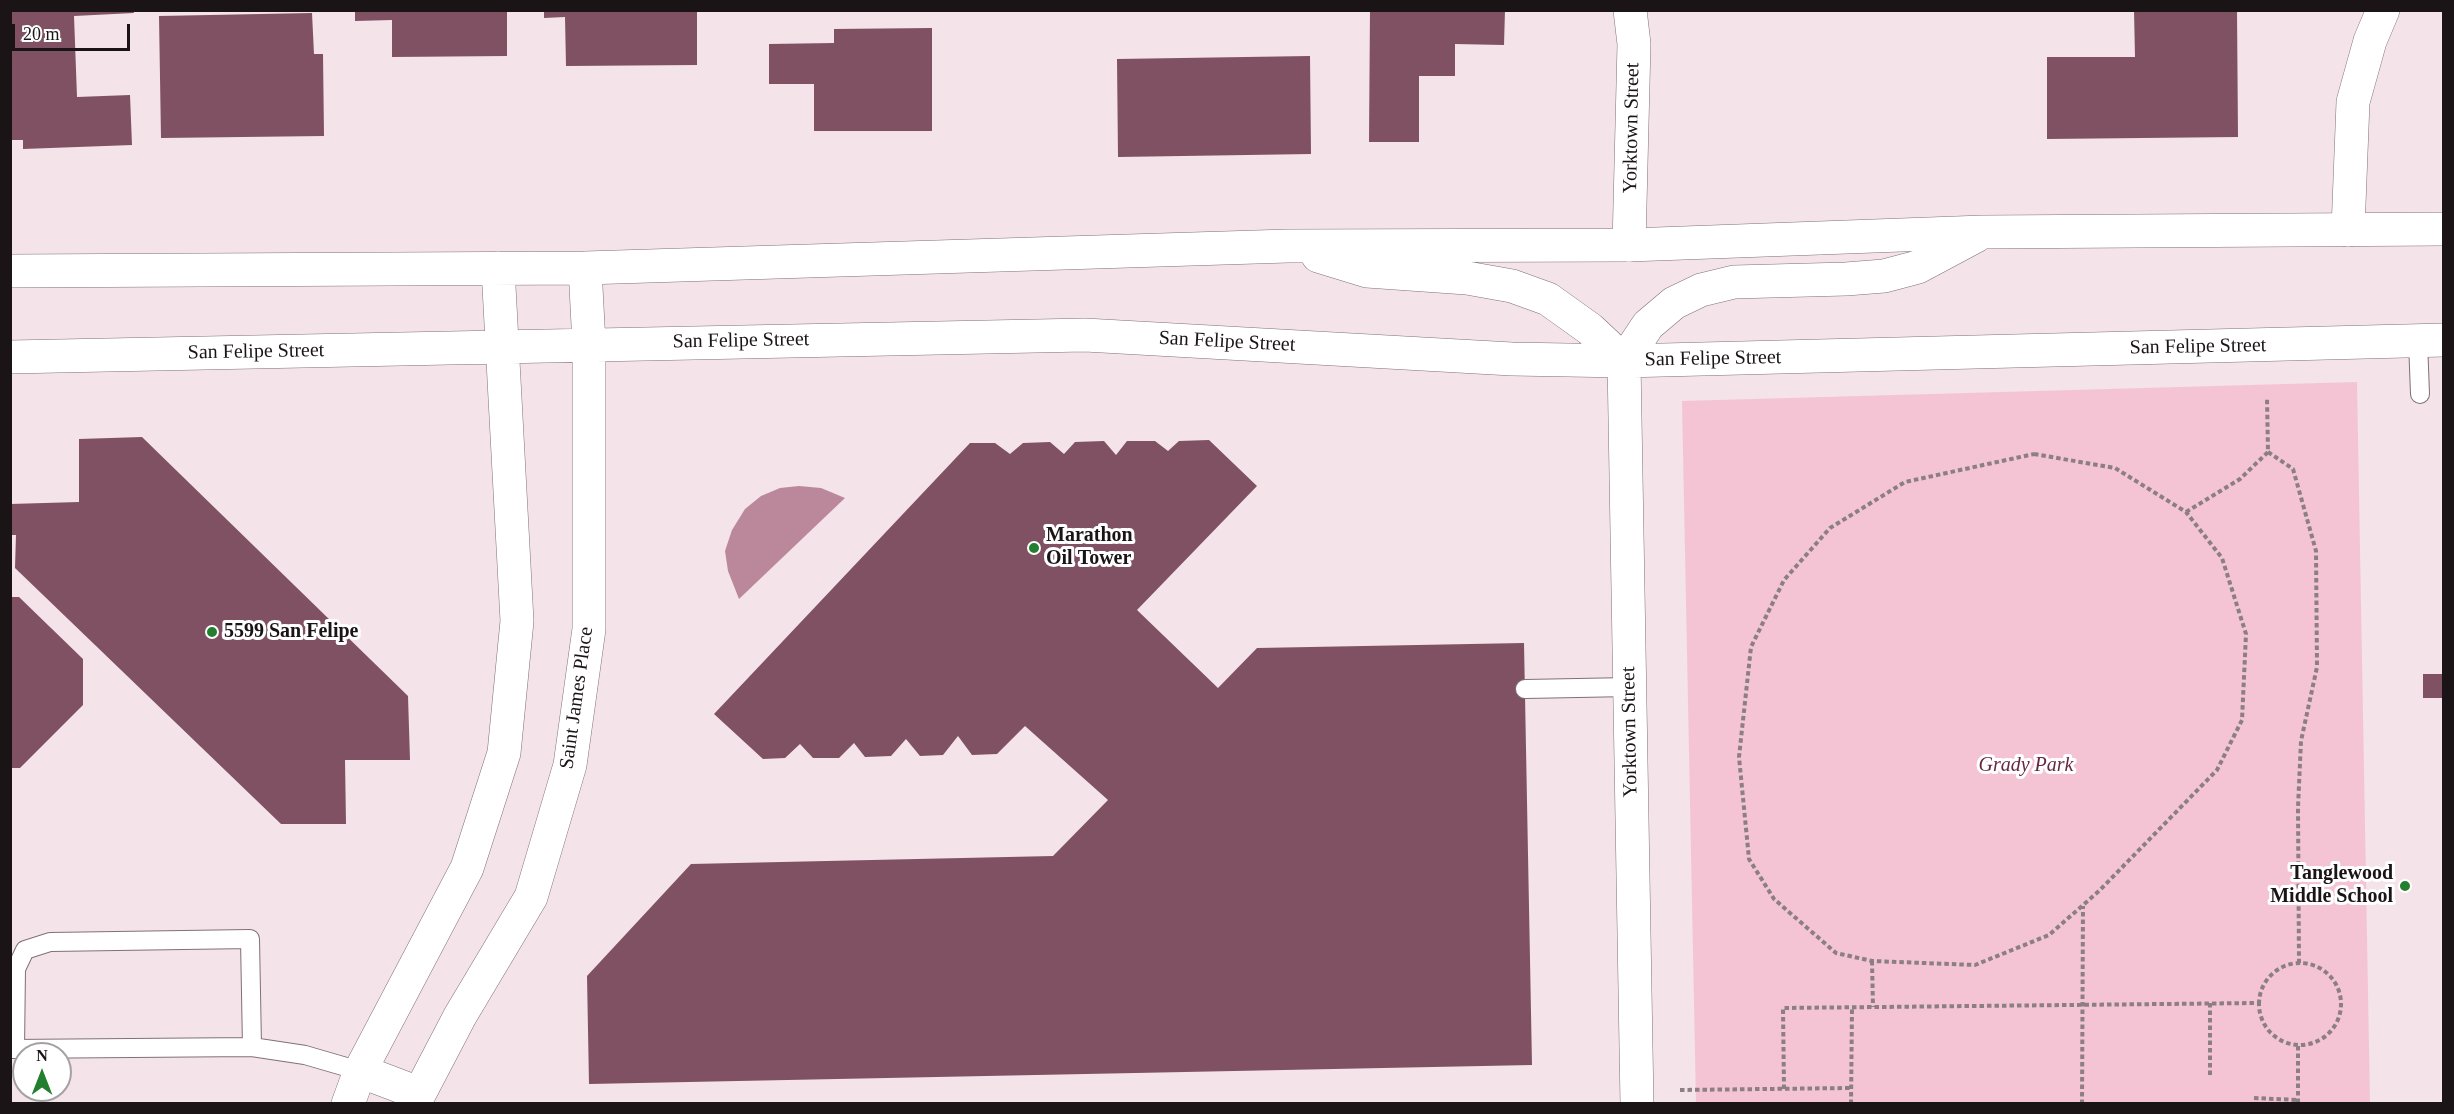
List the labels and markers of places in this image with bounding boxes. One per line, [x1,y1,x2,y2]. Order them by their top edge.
place label: Marathon Oil Tower [1046,524,1133,571]
marker: Marathon Oil Tower [1027,541,1041,555]
place label: 5599 San Felipe [224,620,358,644]
marker: 5599 San Felipe [205,625,219,639]
place label: Tanglewood Middle School [2270,862,2393,909]
marker: Tanglewood Middle School [2398,879,2412,893]

